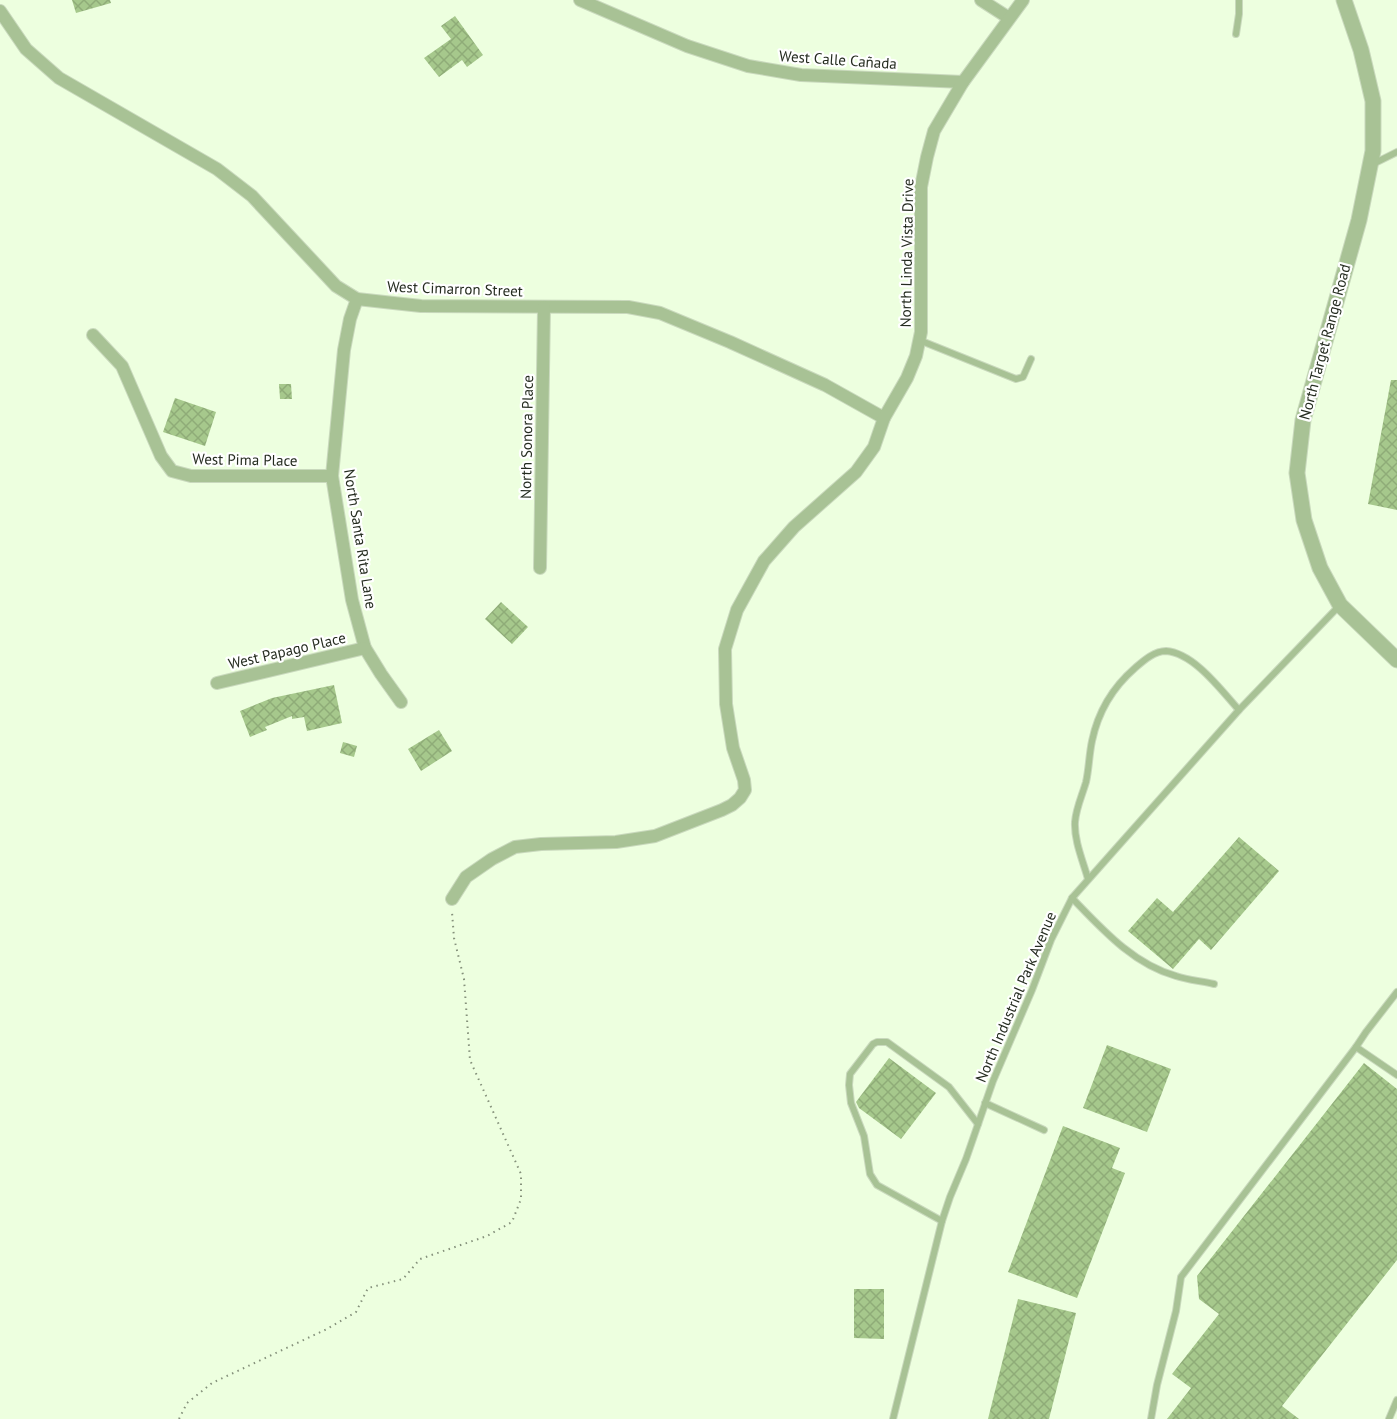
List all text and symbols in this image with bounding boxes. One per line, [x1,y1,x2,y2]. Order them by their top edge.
street label: West Calle Cañada [779,46,897,73]
street label: North Linda Vista Drive [896,178,917,328]
street label: North Target Range Road [1295,262,1354,422]
street label: West Cimarron Street [387,277,523,300]
street label: North Sonora Place [516,375,537,499]
street label: West Pima Place [192,449,298,470]
street label: North Santa Rita Lane [340,468,381,610]
street label: West Papago Place [226,628,348,673]
street label: North Industrial Park Avenue [971,909,1060,1085]

